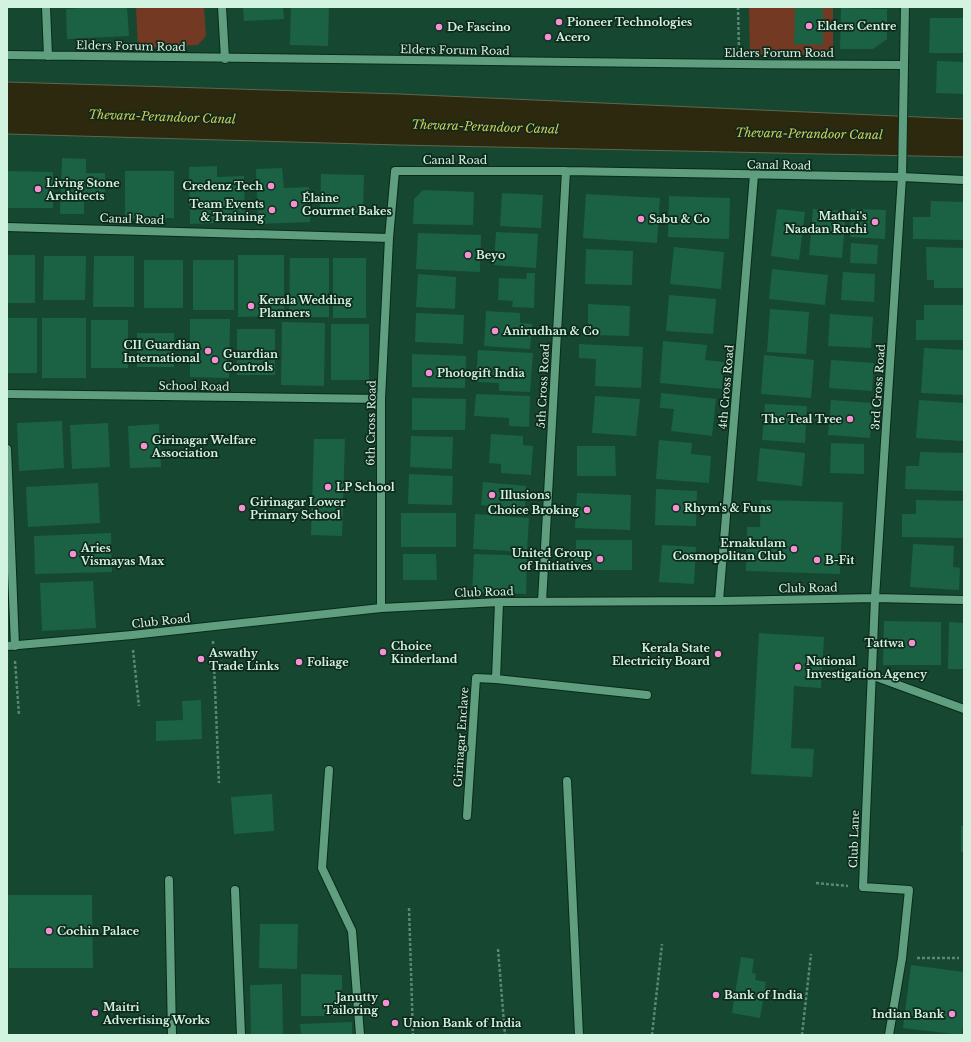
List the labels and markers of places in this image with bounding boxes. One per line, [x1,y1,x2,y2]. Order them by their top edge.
place label: Pioneer Technologies [567,15,692,29]
marker: Pioneer Technologies [554,17,564,27]
place label: Elders Centre [817,19,897,33]
place label: De Fascino [447,20,511,34]
marker: Elders Centre [804,21,814,31]
marker: De Fascino [434,22,444,32]
place label: Acero [555,30,590,44]
marker: Acero [543,32,553,42]
place label: Living Stone Architects [45,176,120,203]
place label: Credenz Tech [182,179,263,193]
marker: Credenz Tech [266,181,276,191]
marker: Living Stone Architects [33,184,43,194]
place label: Élaine Gourmet Bakes [302,191,392,218]
place label: Team Events & Training [189,197,264,224]
marker: Élaine Gourmet Bakes [289,199,299,209]
marker: Team Events & Training [267,205,277,215]
place label: Mathai's Naadan Ruchi [785,209,867,236]
place label: Sabu & Co [649,212,710,226]
marker: Sabu & Co [636,214,646,224]
marker: Mathai's Naadan Ruchi [870,217,880,227]
place label: Beyo [476,248,505,262]
marker: Beyo [463,250,473,260]
place label: Kerala Wedding Planners [259,293,352,320]
marker: Kerala Wedding Planners [246,301,256,311]
place label: Anirudhan & Co [502,324,599,338]
marker: Anirudhan & Co [490,326,500,336]
place label: CII Guardian International [123,338,200,365]
marker: CII Guardian International [203,346,213,356]
place label: Guardian Controls [223,347,278,374]
marker: Guardian Controls [210,355,220,365]
place label: Photogift India [437,366,525,380]
marker: Photogift India [424,368,434,378]
place label: The Teal Tree [762,412,843,426]
marker: The Teal Tree [845,414,855,424]
place label: Girinagar Welfare Association [151,433,257,460]
marker: Girinagar Welfare Association [139,441,149,451]
place label: LP School [336,480,395,494]
marker: LP School [323,482,333,492]
place label: Illusions [500,488,550,502]
marker: Illusions [487,490,497,500]
place label: Girinagar Lower Primary School [250,495,346,522]
place label: Rhym's & Funs [684,501,771,515]
marker: Girinagar Lower Primary School [237,503,247,513]
place label: Choice Broking [488,503,579,517]
marker: Rhym's & Funs [671,503,681,513]
marker: Choice Broking [582,505,592,515]
place label: Ernakulam Cosmopolitan Club [673,536,786,563]
place label: Aries Vismayas Max [80,541,165,568]
marker: Ernakulam Cosmopolitan Club [789,544,799,554]
place label: United Group of Initiatives [512,546,592,573]
marker: Aries Vismayas Max [68,549,78,559]
place label: B-Fit [825,553,855,567]
marker: United Group of Initiatives [595,554,605,564]
marker: B-Fit [812,555,822,565]
place label: Tattwa [865,636,905,650]
marker: Tattwa [907,638,917,648]
place label: Choice Kinderland [391,639,458,666]
place label: Kerala State Electricity Board [612,641,711,668]
place label: Aswathy Trade Links [208,646,279,673]
marker: Choice Kinderland [378,647,388,657]
marker: Kerala State Electricity Board [713,649,723,659]
marker: Aswathy Trade Links [196,654,206,664]
place label: National Investigation Agency [806,654,928,681]
place label: Foliage [307,655,349,669]
marker: Foliage [294,657,304,667]
marker: National Investigation Agency [793,662,803,672]
place label: Cochin Palace [57,924,140,938]
marker: Cochin Palace [44,926,54,936]
place label: Bank of India [724,988,804,1002]
place label: Janutty Tailoring [324,990,379,1017]
marker: Bank of India [711,990,721,1000]
marker: Janutty Tailoring [381,998,391,1008]
place label: Maitri Advertising Works [102,1000,210,1027]
place label: Indian Bank [872,1007,945,1021]
marker: Maitri Advertising Works [90,1008,100,1018]
marker: Indian Bank [947,1009,957,1019]
place label: Union Bank of India [403,1016,522,1030]
marker: Union Bank of India [390,1018,400,1028]

